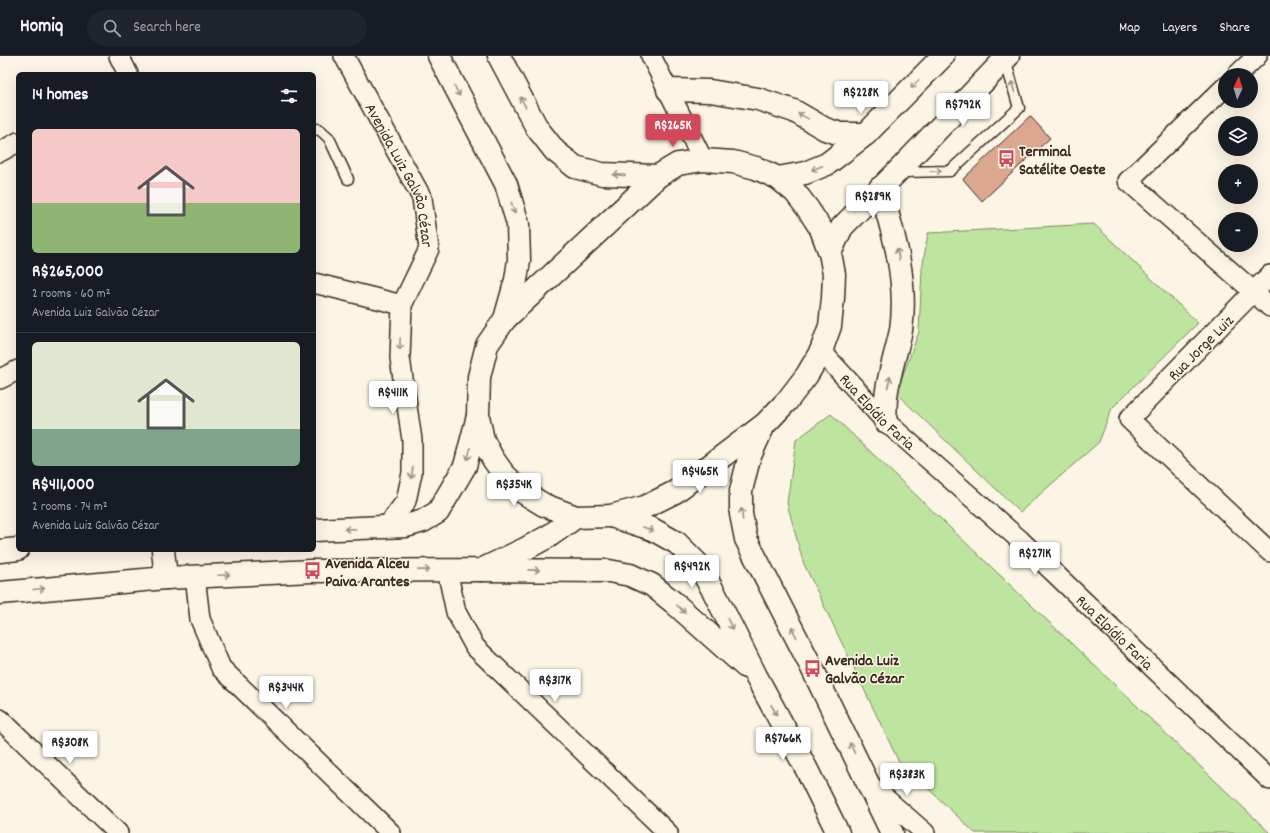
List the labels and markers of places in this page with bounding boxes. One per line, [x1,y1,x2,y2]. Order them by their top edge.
pin: R$228K [828,81,894,115]
pin: R$792K [930,93,996,127]
pin: R$265K [640,114,706,148]
place label: Terminal Satélite Oeste [1019,141,1106,182]
bus stop icon: Terminal Satélite Oeste [996,149,1016,169]
pin: R$289K [840,185,906,219]
pin: R$411K [360,381,426,415]
pin: R$465K [667,460,733,494]
pin: R$354K [481,473,547,507]
pin: R$271K [1002,542,1068,576]
place label: Avenida Alceu Paiva Arantes [325,553,410,594]
pin: R$492K [659,555,725,589]
bus stop icon: Avenida Alceu Paiva Arantes [302,561,322,581]
place label: Avenida Luiz Galvão Cézar [825,650,905,691]
bus stop icon: Avenida Luiz Galvão Cézar [802,658,822,678]
pin: R$317K [522,669,588,703]
pin: R$344K [253,676,319,710]
pin: R$766K [750,727,816,761]
pin: R$308K [37,731,103,765]
pin: R$383K [874,763,940,797]

